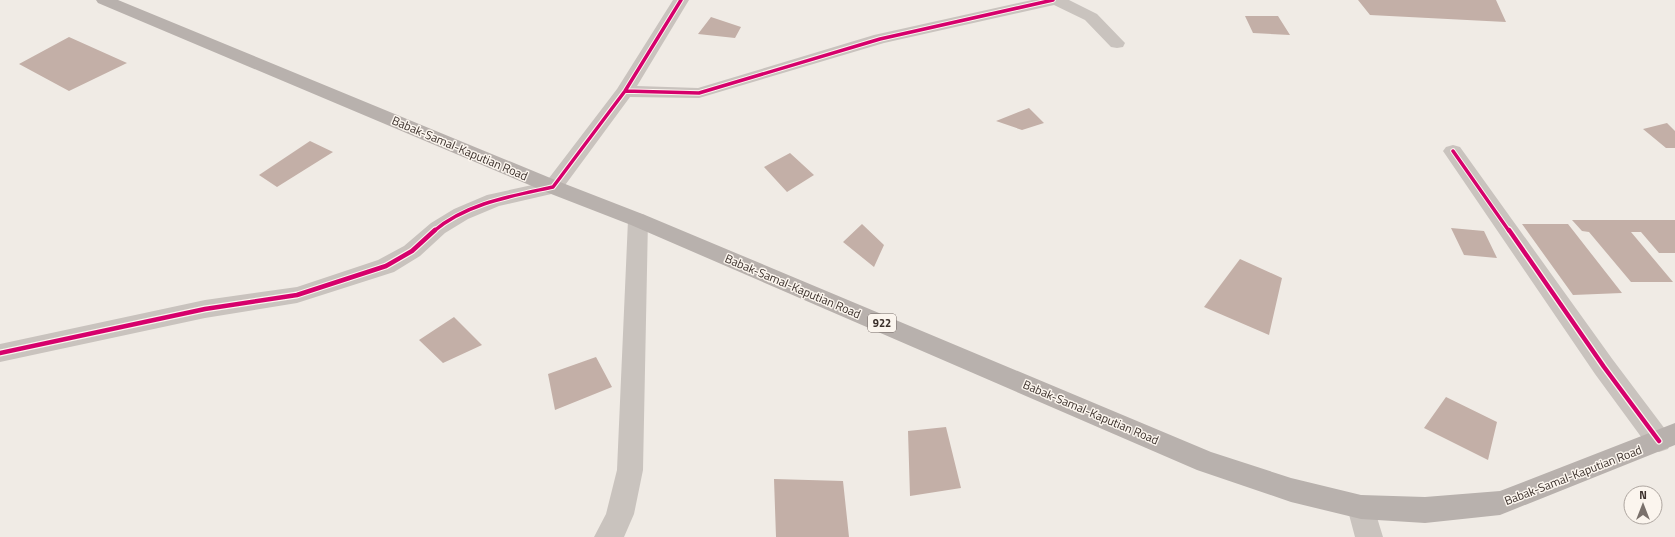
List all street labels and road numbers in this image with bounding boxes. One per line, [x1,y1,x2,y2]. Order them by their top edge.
street label: Babak-Samal-Kaputian Road [389,111,531,185]
street label: Babak-Samal-Kaputian Road [722,249,864,323]
road number: 922 [868,314,896,332]
street label: Babak-Samal-Kaputian Road [1020,375,1162,449]
street label: Babak-Samal-Kaputian Road [1501,440,1645,510]

